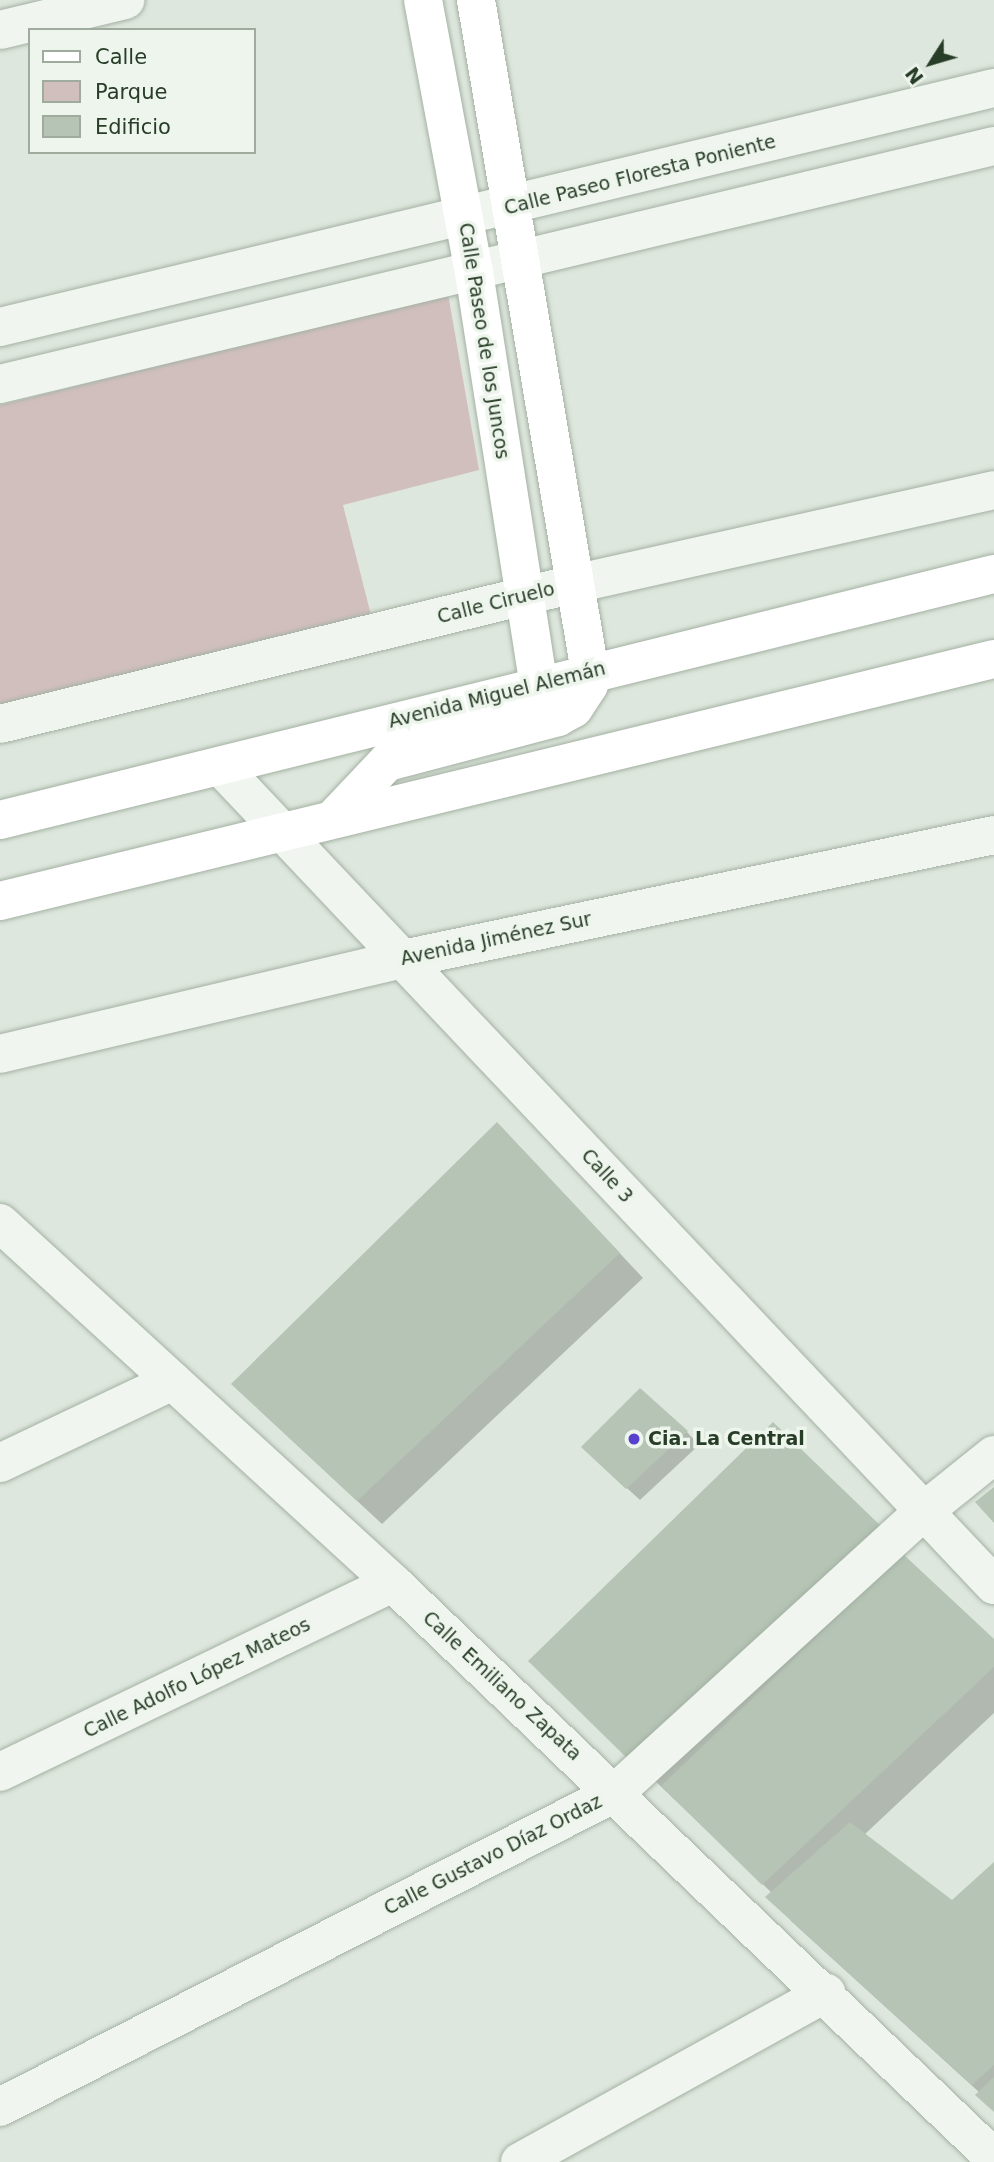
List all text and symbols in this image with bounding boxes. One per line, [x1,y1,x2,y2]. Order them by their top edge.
legend [28,28,256,154]
north arrow [896,28,966,98]
text: Calle [95,45,147,69]
text: N [901,63,928,89]
text: Parque [95,80,167,104]
text: Edificio [95,115,171,139]
street label: Calle Paseo Floresta Poniente [502,130,778,220]
street label: Calle Paseo de los Juncos [454,221,514,461]
street label: Calle Ciruelo [435,577,557,629]
street label: Avenida Miguel Alemán [386,657,608,733]
street label: Avenida Jiménez Sur [398,908,594,970]
street label: Calle 3 [576,1144,638,1208]
place label: Cia. La Central [648,1428,805,1450]
marker: Cia. La Central [626,1431,642,1447]
street label: Calle Emiliano Zapata [418,1607,586,1765]
street label: Calle Adolfo López Mateos [80,1613,314,1743]
street label: Calle Gustavo Díaz Ordaz [380,1790,606,1920]

